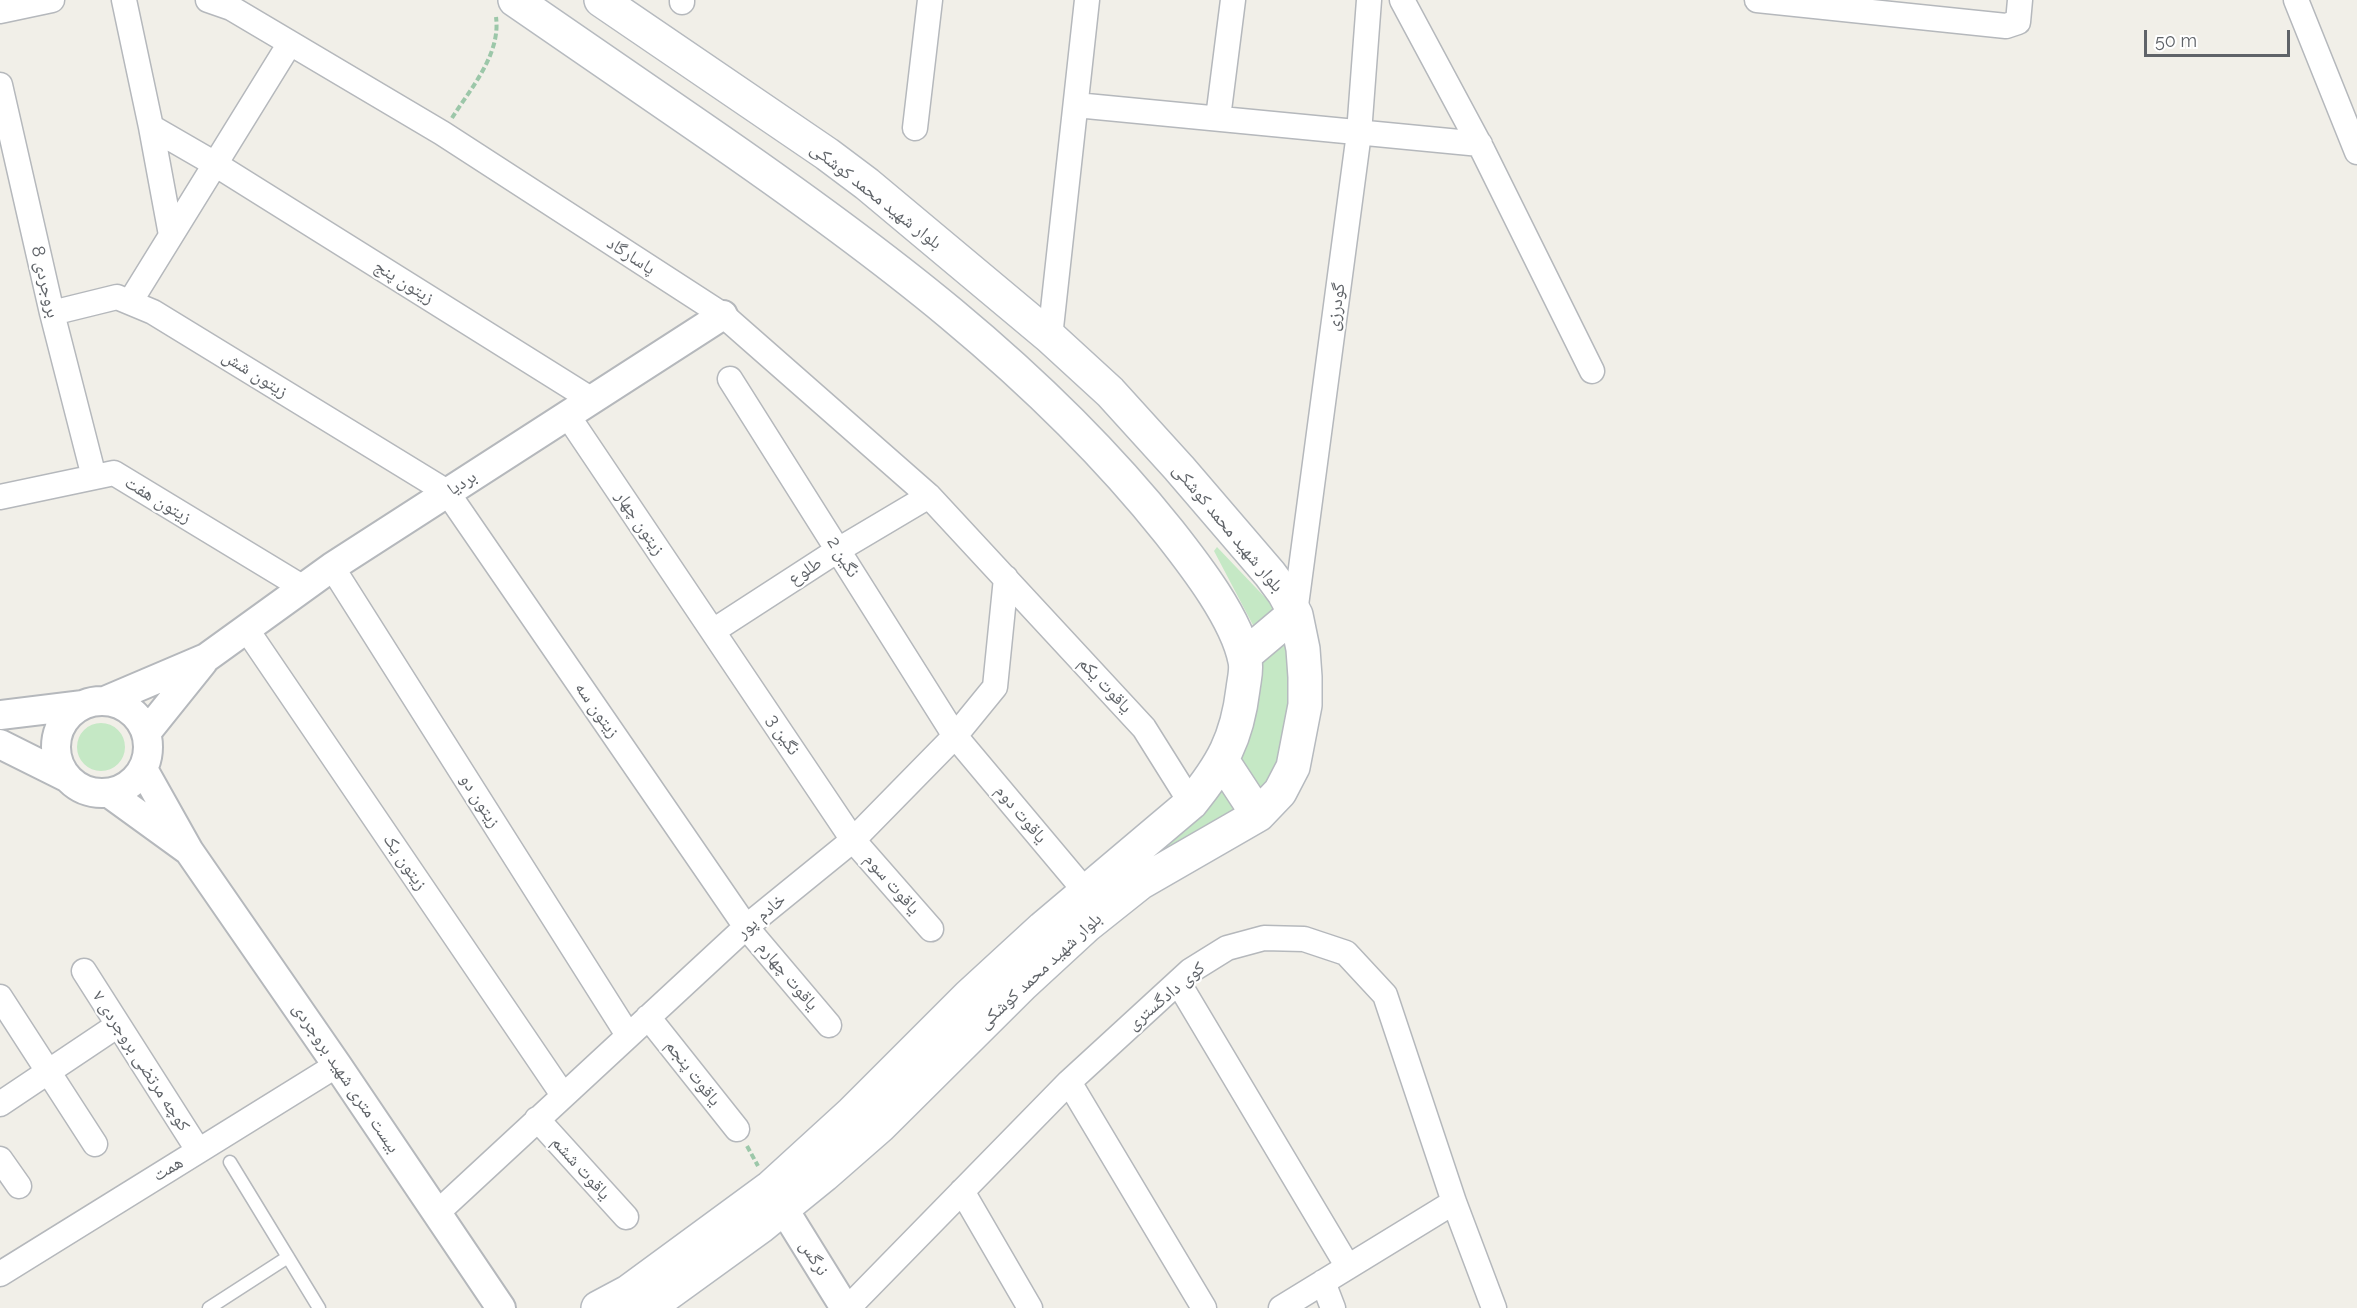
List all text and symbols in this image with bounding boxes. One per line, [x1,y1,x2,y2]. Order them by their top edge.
scale bar [2147,18,2292,56]
text: 50 m [2155,30,2197,51]
street label: بلوار شهید محمد کوشکی [806,138,946,254]
street label: پاسارگاد [603,232,659,280]
street label: بروجردی 8 [26,244,64,320]
street label: زیتون پنج [370,255,438,309]
street label: گودرزی [1322,282,1350,332]
street label: زیتون شش [218,345,292,403]
street label: بلوار شهید محمد کوشکی [1168,459,1288,597]
street label: بردیا [443,466,481,500]
street label: زیتون هفت [121,472,195,528]
street label: زیتون چهار [611,487,669,559]
street label: نگین 2 [822,533,864,581]
street label: طلوع [784,552,826,590]
street label: یاقوت یکم [1074,652,1136,718]
street label: زیتون سه [570,678,624,742]
street label: نگین 3 [762,711,804,759]
street label: زیتون دو [455,770,505,832]
street label: یاقوت دوم [990,780,1052,848]
street label: زیتون یک [378,830,432,894]
street label: یاقوت سوم [859,849,925,919]
street label: خادم پور [732,889,790,943]
street label: بلوار شهید محمد کوشکی [974,908,1106,1034]
street label: یاقوت چهارم [753,937,823,1015]
street label: کوی دادگستری [1123,957,1209,1035]
street label: کوچه مرتضی بروجردی ۷ [87,987,195,1135]
street label: بیست متری شهید بروجردی [288,999,404,1157]
street label: یاقوت پنجم [660,1036,726,1110]
street label: یاقوت ششم [547,1132,615,1204]
street label: همت [149,1152,187,1186]
street label: نرگس [795,1236,833,1280]

